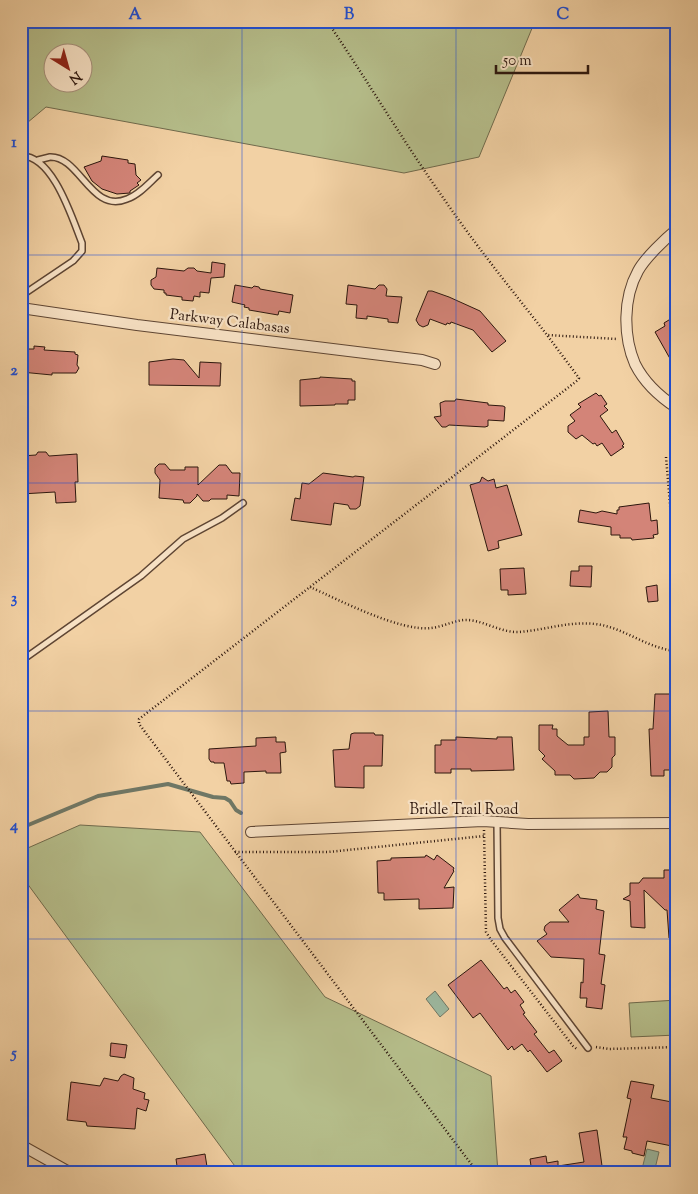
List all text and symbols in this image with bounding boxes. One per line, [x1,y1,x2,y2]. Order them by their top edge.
text: A [129,4,142,27]
text: B [344,4,354,27]
text: C [557,4,570,27]
north arrow [42,42,92,92]
scale bar [496,42,588,74]
text: 50 m [502,51,532,72]
text: N [64,65,85,88]
text: 1 [11,132,17,155]
street label: Parkway Calabasas [169,305,291,340]
text: 2 [10,360,18,383]
text: 3 [11,588,18,611]
street label: Bridle Trail Road [409,800,519,821]
text: 4 [9,815,18,838]
text: 5 [9,1043,17,1066]

